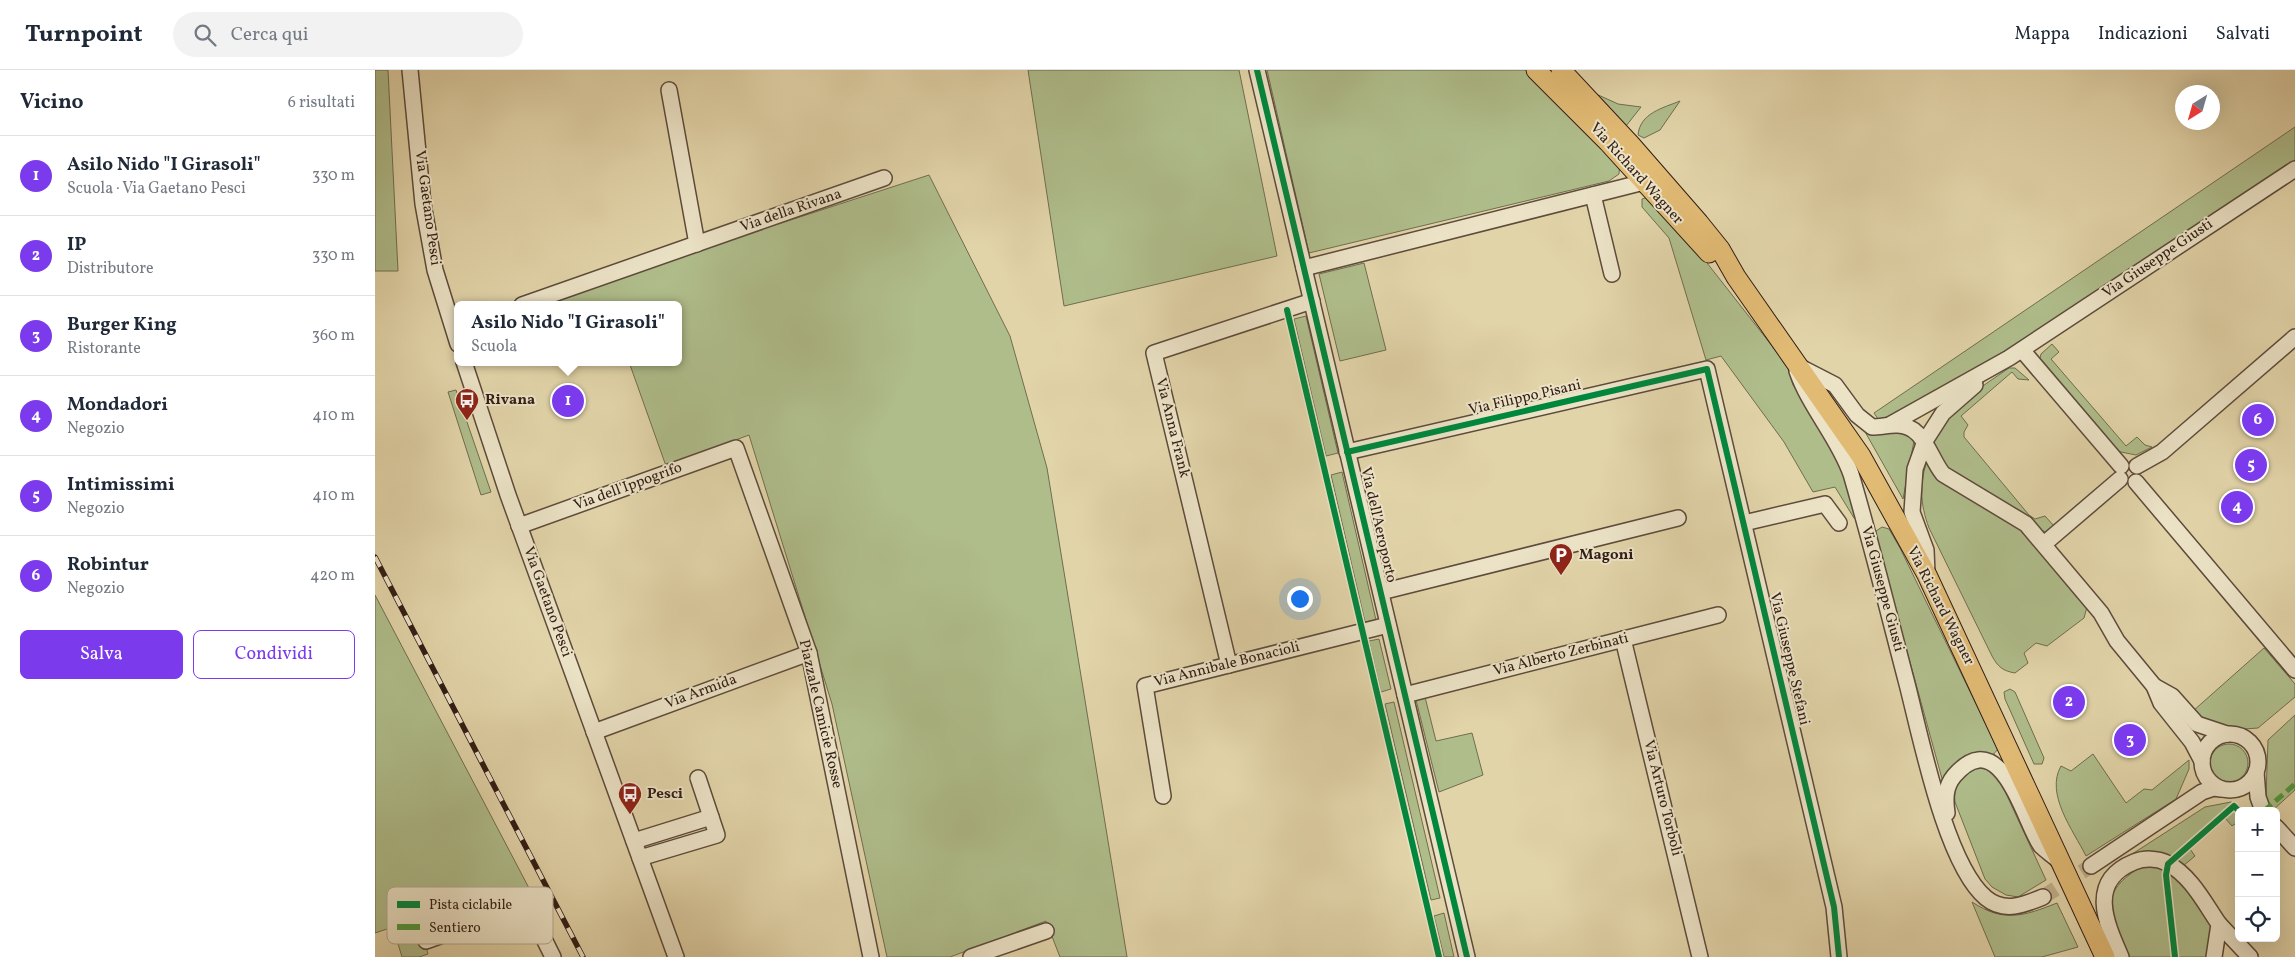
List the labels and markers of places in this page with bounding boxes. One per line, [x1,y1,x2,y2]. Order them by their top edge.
pin: 1 [552,382,584,420]
bus stop icon: Rivana [454,387,480,421]
place label: Rivana [485,390,535,411]
pin: 6 [2242,401,2274,439]
pin: 5 [2235,446,2267,484]
pin: 4 [2221,488,2253,526]
parking icon: Magoni [1548,542,1574,576]
place label: Magoni [1579,545,1634,566]
pin: 2 [2053,683,2085,721]
pin: 3 [2114,721,2146,759]
bus stop icon: Pesci [617,781,643,815]
place label: Pesci [647,784,683,805]

